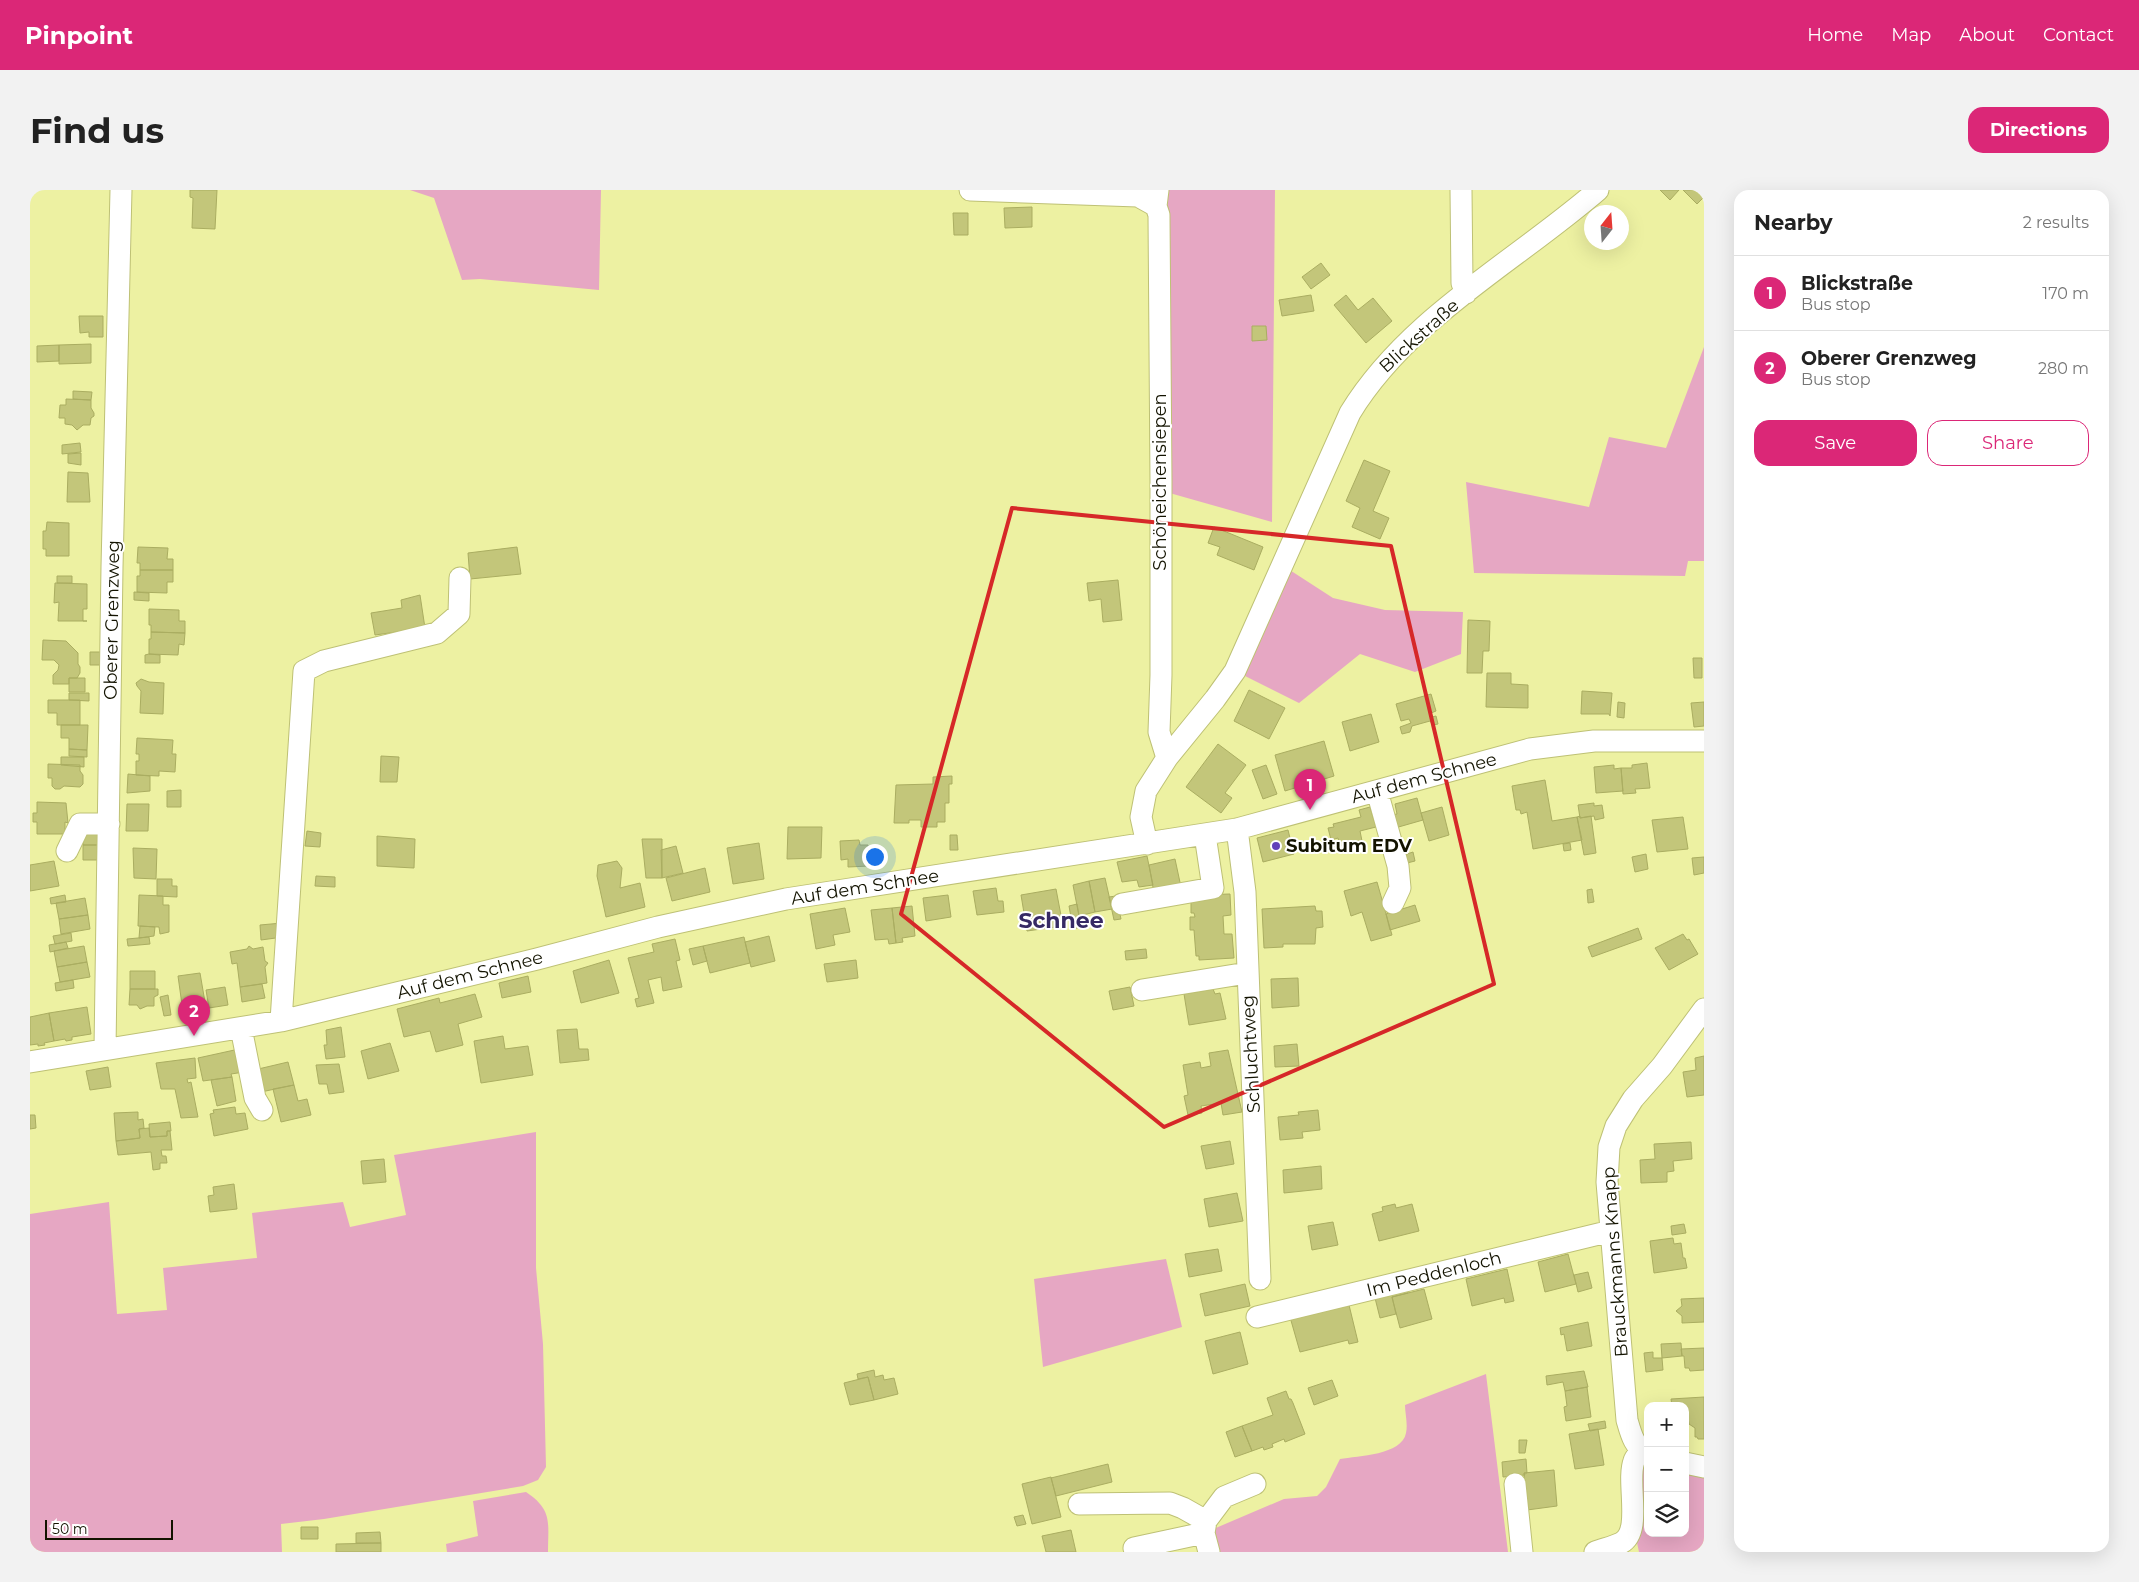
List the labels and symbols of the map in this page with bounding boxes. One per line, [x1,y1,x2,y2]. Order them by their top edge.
north arrow [1584,205,1629,250]
street label: Blickstraße [1375,294,1464,378]
street label: Schöneichensiepen [1149,393,1171,571]
street label: Oberer Grenzweg [100,540,124,700]
street label: Auf dem Schnee [1349,748,1499,808]
pin: 1 [1294,769,1326,810]
place label: Subitum EDV [1286,835,1412,857]
marker: Subitum EDV [1270,840,1282,852]
your location [862,844,888,870]
street label: Auf dem Schnee [789,864,941,910]
district label: Schnee [1018,907,1104,934]
street label: Auf dem Schnee [395,946,545,1004]
street label: Schluchtweg [1237,994,1265,1114]
pin: 2 [178,995,210,1036]
street label: Brauckmanns Knapp [1597,1166,1633,1358]
street label: Im Peddenloch [1364,1247,1504,1301]
scale bar [45,1517,172,1540]

